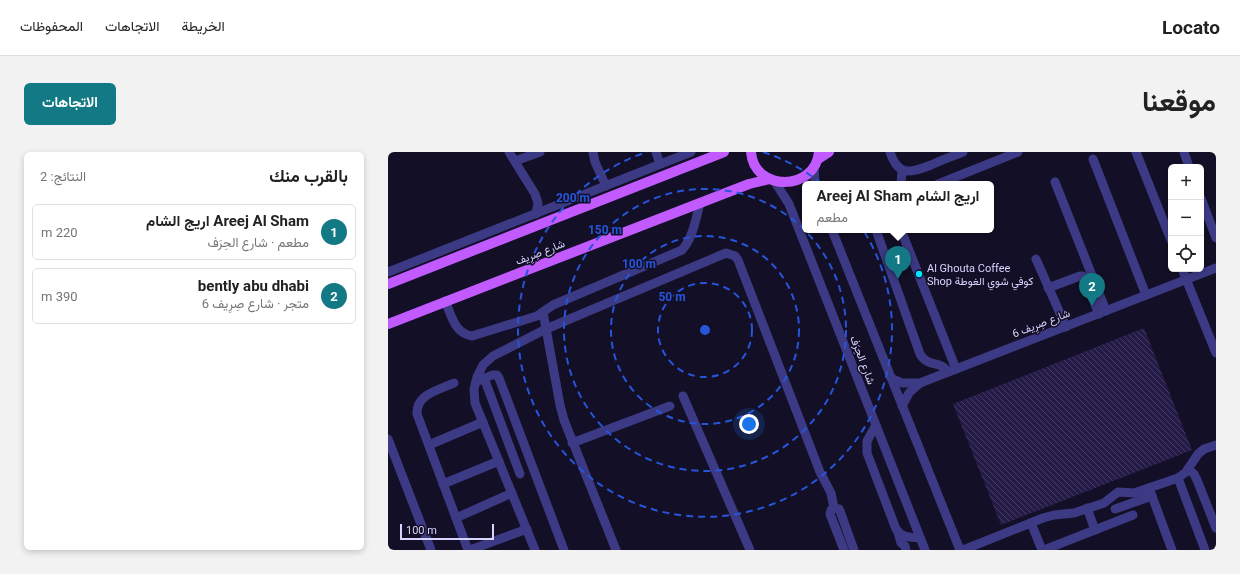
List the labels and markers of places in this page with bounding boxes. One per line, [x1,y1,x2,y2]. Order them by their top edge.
pin: 1 [885,246,911,279]
place label: Al Ghouta Coffee Shop كوفي شوي الغوطة [927,262,1033,291]
marker: Al Ghouta Coffee Shop كوفي شوي الغوطة [914,269,924,279]
pin: 2 [1079,273,1105,306]
centre of rings [698,323,712,337]

